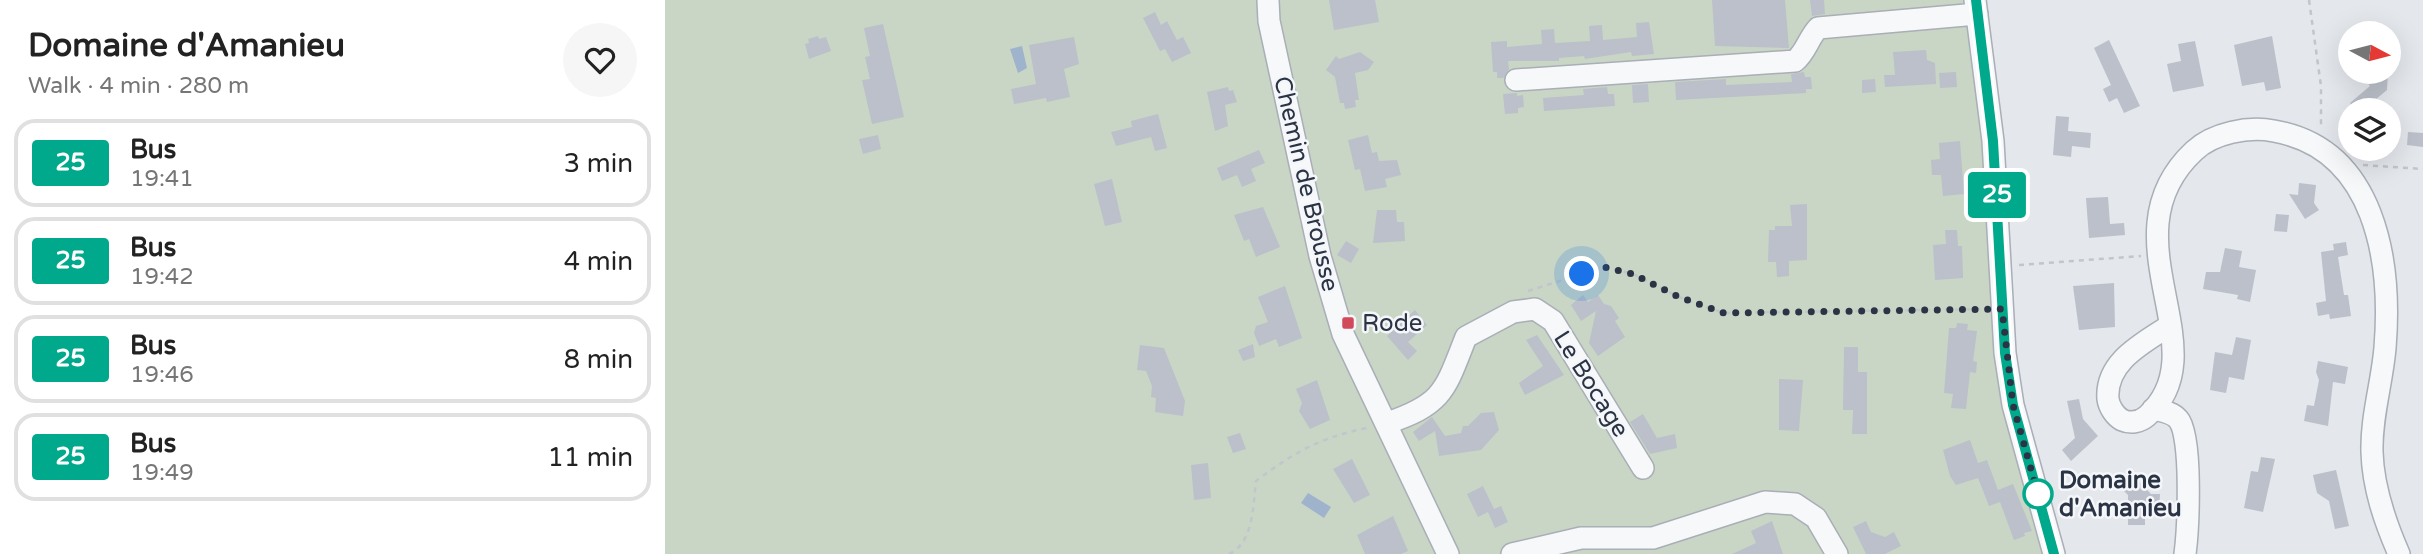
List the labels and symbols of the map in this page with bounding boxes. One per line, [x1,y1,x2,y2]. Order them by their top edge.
north arrow [2338,21,2401,84]
street label: Chemin de Brousse [1267,74,1345,294]
line badge: 25 [1965,172,2029,218]
your location [1564,256,1599,291]
place label: Rode [1362,309,1422,338]
marker: Rode [1340,315,1356,331]
street label: Le Bocage [1547,326,1635,442]
place label: Domaine d'Amanieu [2059,466,2182,523]
marker: Domaine d'Amanieu [2023,479,2053,509]

